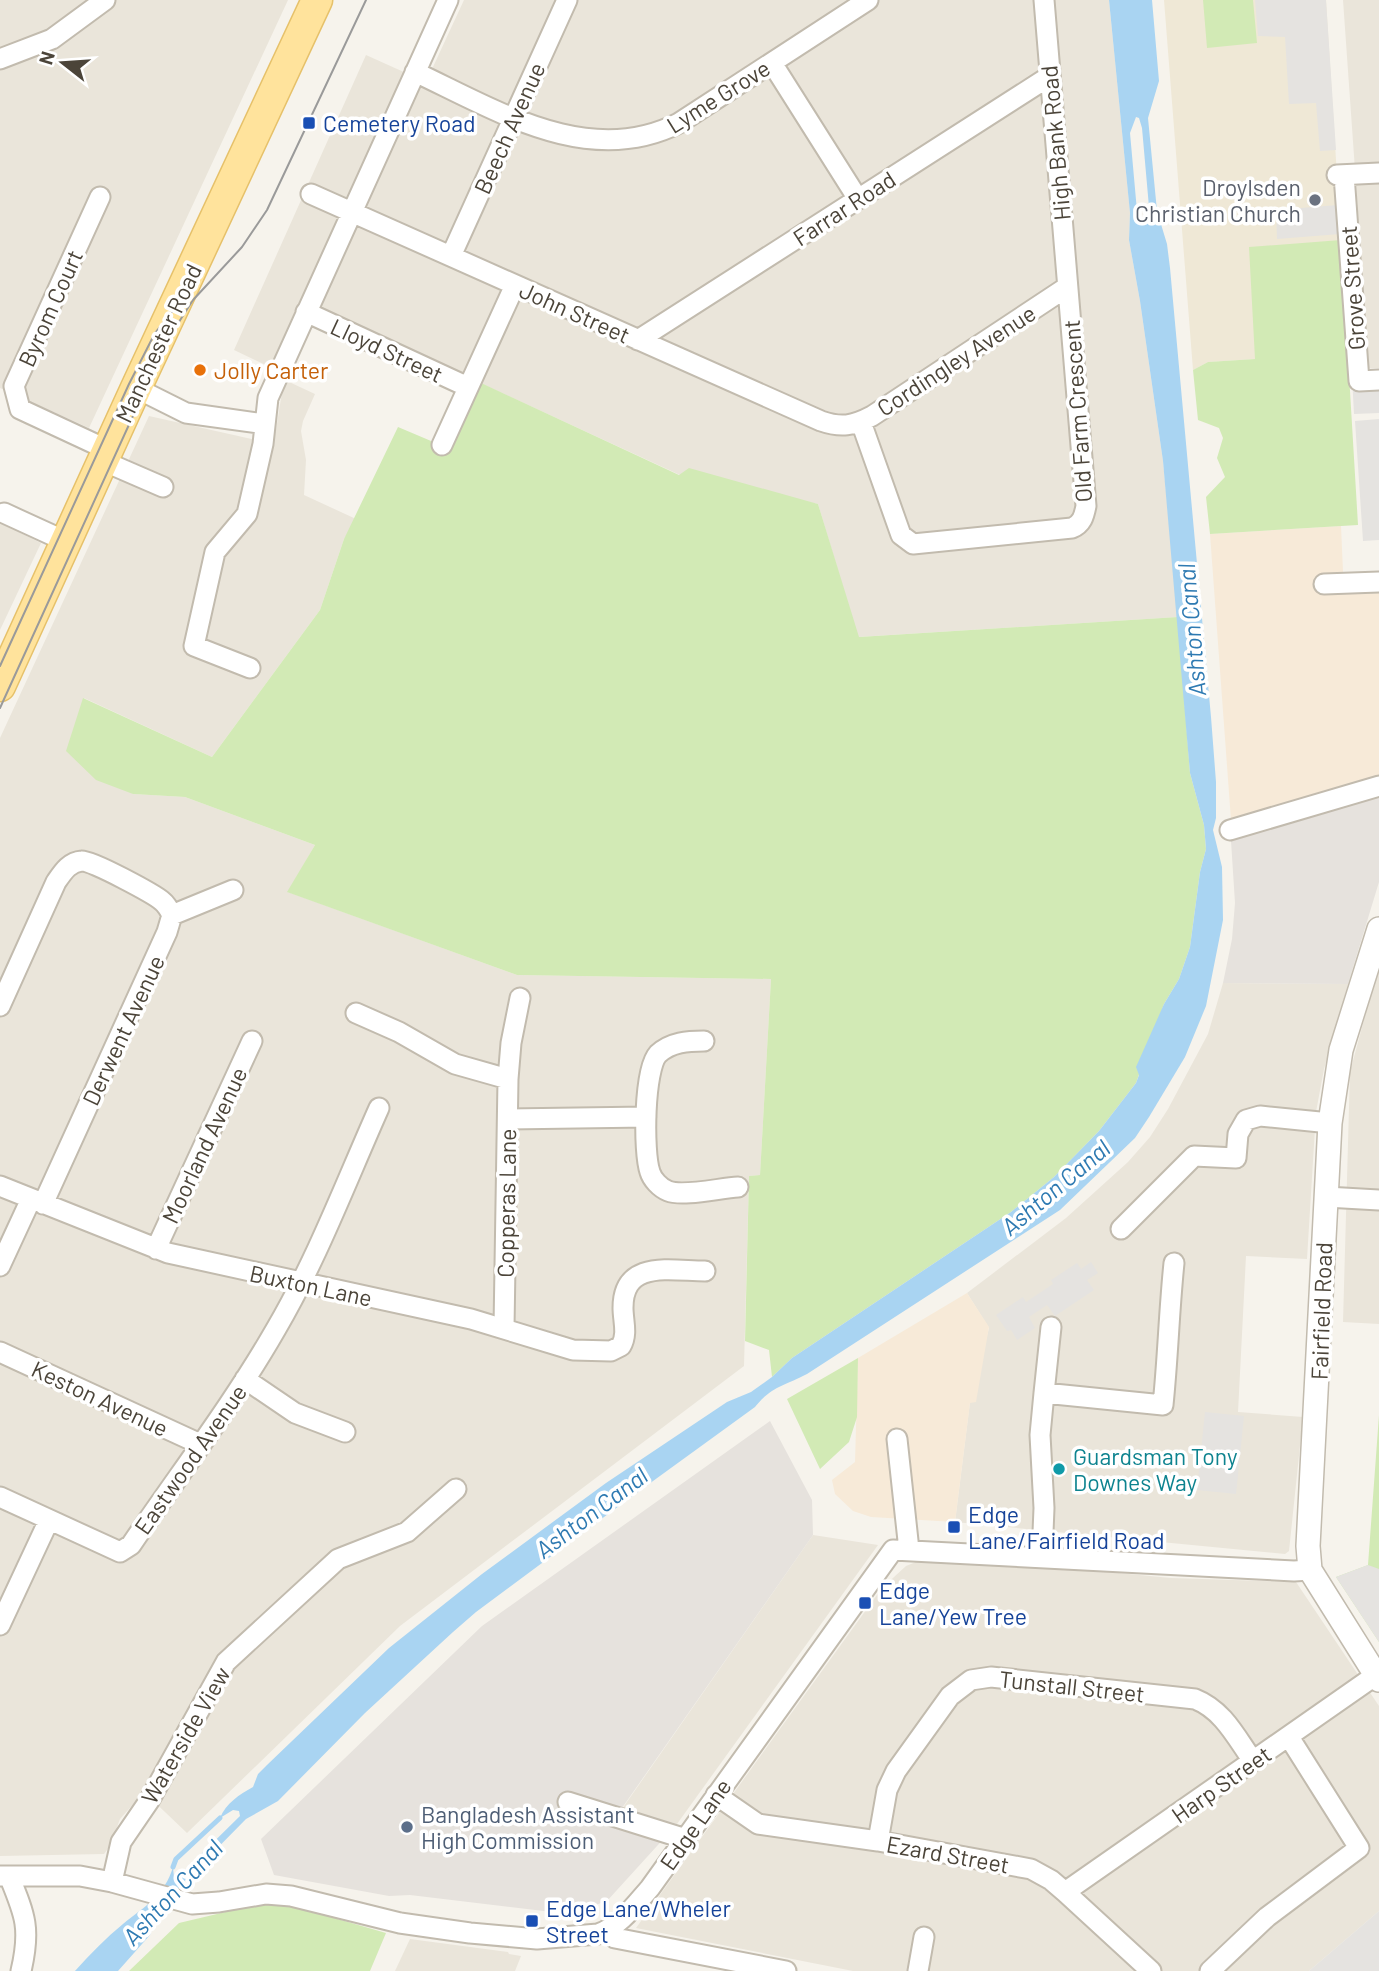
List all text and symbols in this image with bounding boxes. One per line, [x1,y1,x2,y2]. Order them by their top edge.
north arrow [28,28,98,98]
text: N [33,48,59,67]
street label: Lyme Grove [661,53,775,139]
street label: Beech Avenue [468,58,550,198]
street label: High Bank Road [1034,64,1076,222]
place label: Cemetery Road [323,109,476,137]
marker: Cemetery Road [301,115,317,131]
street label: Farrar Road [788,165,900,251]
place label: Droylsden Christian Church [1135,173,1301,227]
marker: Droylsden Christian Church [1307,192,1323,208]
street label: Grove Street [1334,225,1370,351]
street label: Byrom Court [12,245,88,371]
street label: Manchester Road [109,259,207,427]
street label: John Street [515,275,635,349]
street label: Cordingley Avenue [871,298,1041,422]
street label: Lloyd Street [326,312,448,388]
street label: Old Farm Crescent [1057,319,1097,503]
place label: Jolly Carter [214,356,329,384]
marker: Jolly Carter [192,362,208,378]
water label: Ashton Canal [1171,562,1211,698]
street label: Derwent Avenue [76,950,170,1110]
street label: Moorland Avenue [156,1062,252,1228]
street label: Copperas Lane [491,1128,521,1278]
water label: Ashton Canal [995,1133,1116,1241]
street label: Fairfield Road [1305,1242,1337,1380]
street label: Buxton Lane [247,1258,375,1312]
street label: Keston Avenue [27,1354,173,1442]
street label: Eastwood Avenue [128,1379,252,1539]
place label: Guardsman Tony Downes Way [1073,1442,1238,1496]
water label: Ashton Canal [529,1460,653,1564]
marker: Guardsman Tony Downes Way [1051,1461,1067,1477]
place label: Edge Lane/Fairfield Road [968,1500,1164,1554]
marker: Edge Lane/Fairfield Road [946,1519,962,1535]
place label: Edge Lane/Yew Tree [879,1576,1027,1630]
marker: Edge Lane/Yew Tree [857,1595,873,1611]
street label: Waterside View [134,1661,236,1809]
street label: Tunstall Street [998,1664,1146,1708]
street label: Harp Street [1166,1739,1276,1829]
street label: Edge Lane [653,1773,737,1875]
place label: Bangladesh Assistant High Commission [421,1800,635,1854]
marker: Bangladesh Assistant High Commission [399,1819,415,1835]
street label: Ezard Street [884,1829,1012,1879]
water label: Ashton Canal [116,1833,228,1951]
place label: Edge Lane/Wheler Street [546,1894,731,1948]
marker: Edge Lane/Wheler Street [524,1913,540,1929]

